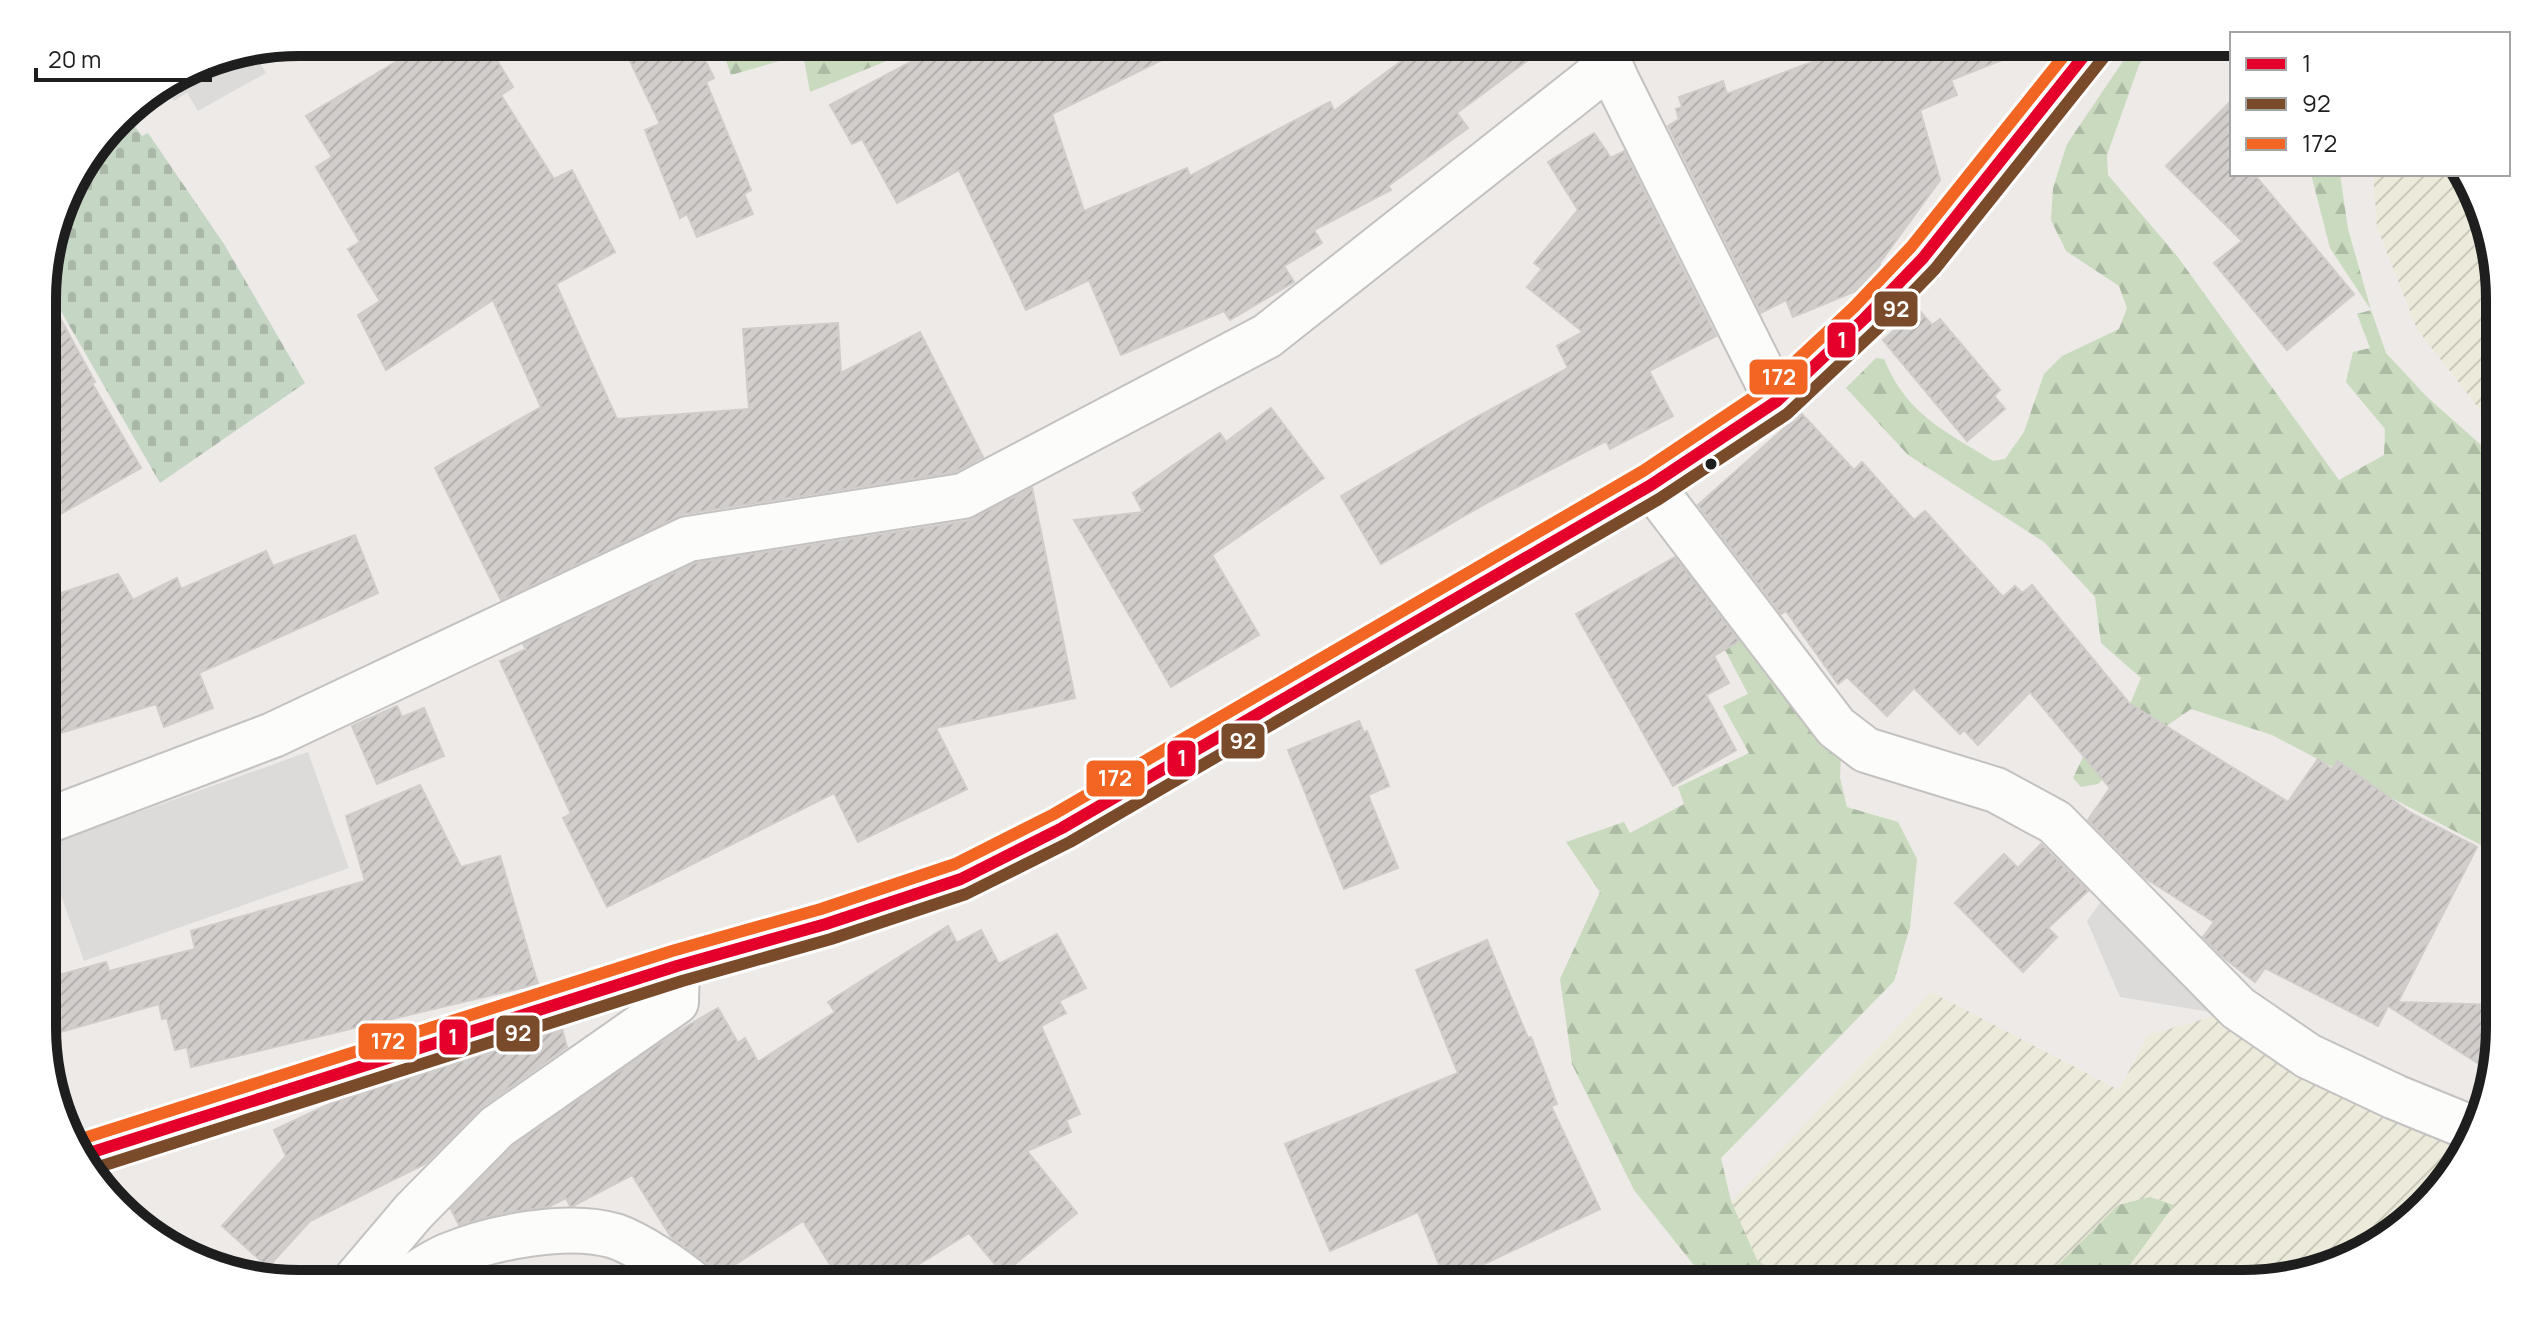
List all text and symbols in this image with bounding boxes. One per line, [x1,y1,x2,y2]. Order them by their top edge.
scale bar [36,32,210,82]
legend [2230,32,2510,176]
text: 20 m [48,42,101,75]
text: 1 [2302,46,2311,79]
text: 92 [2302,86,2331,119]
text: 172 [2302,126,2337,159]
line badge: 92 [1873,290,1919,328]
text: 92 [1883,294,1909,324]
line badge: 1 [1826,321,1857,359]
text: 1 [1837,325,1847,355]
line badge: 172 [1748,358,1809,396]
text: 172 [1762,362,1796,392]
unlabelled marker [1703,456,1719,472]
line badge: 92 [1220,722,1266,760]
text: 92 [1230,726,1256,756]
line badge: 1 [1166,739,1197,778]
text: 1 [1177,743,1187,773]
line badge: 172 [1085,759,1146,798]
text: 172 [1098,763,1132,793]
line badge: 92 [495,1014,541,1053]
line badge: 1 [438,1018,469,1056]
text: 92 [505,1018,531,1048]
line badge: 172 [357,1022,418,1061]
text: 1 [448,1022,458,1052]
text: 172 [371,1026,405,1056]

